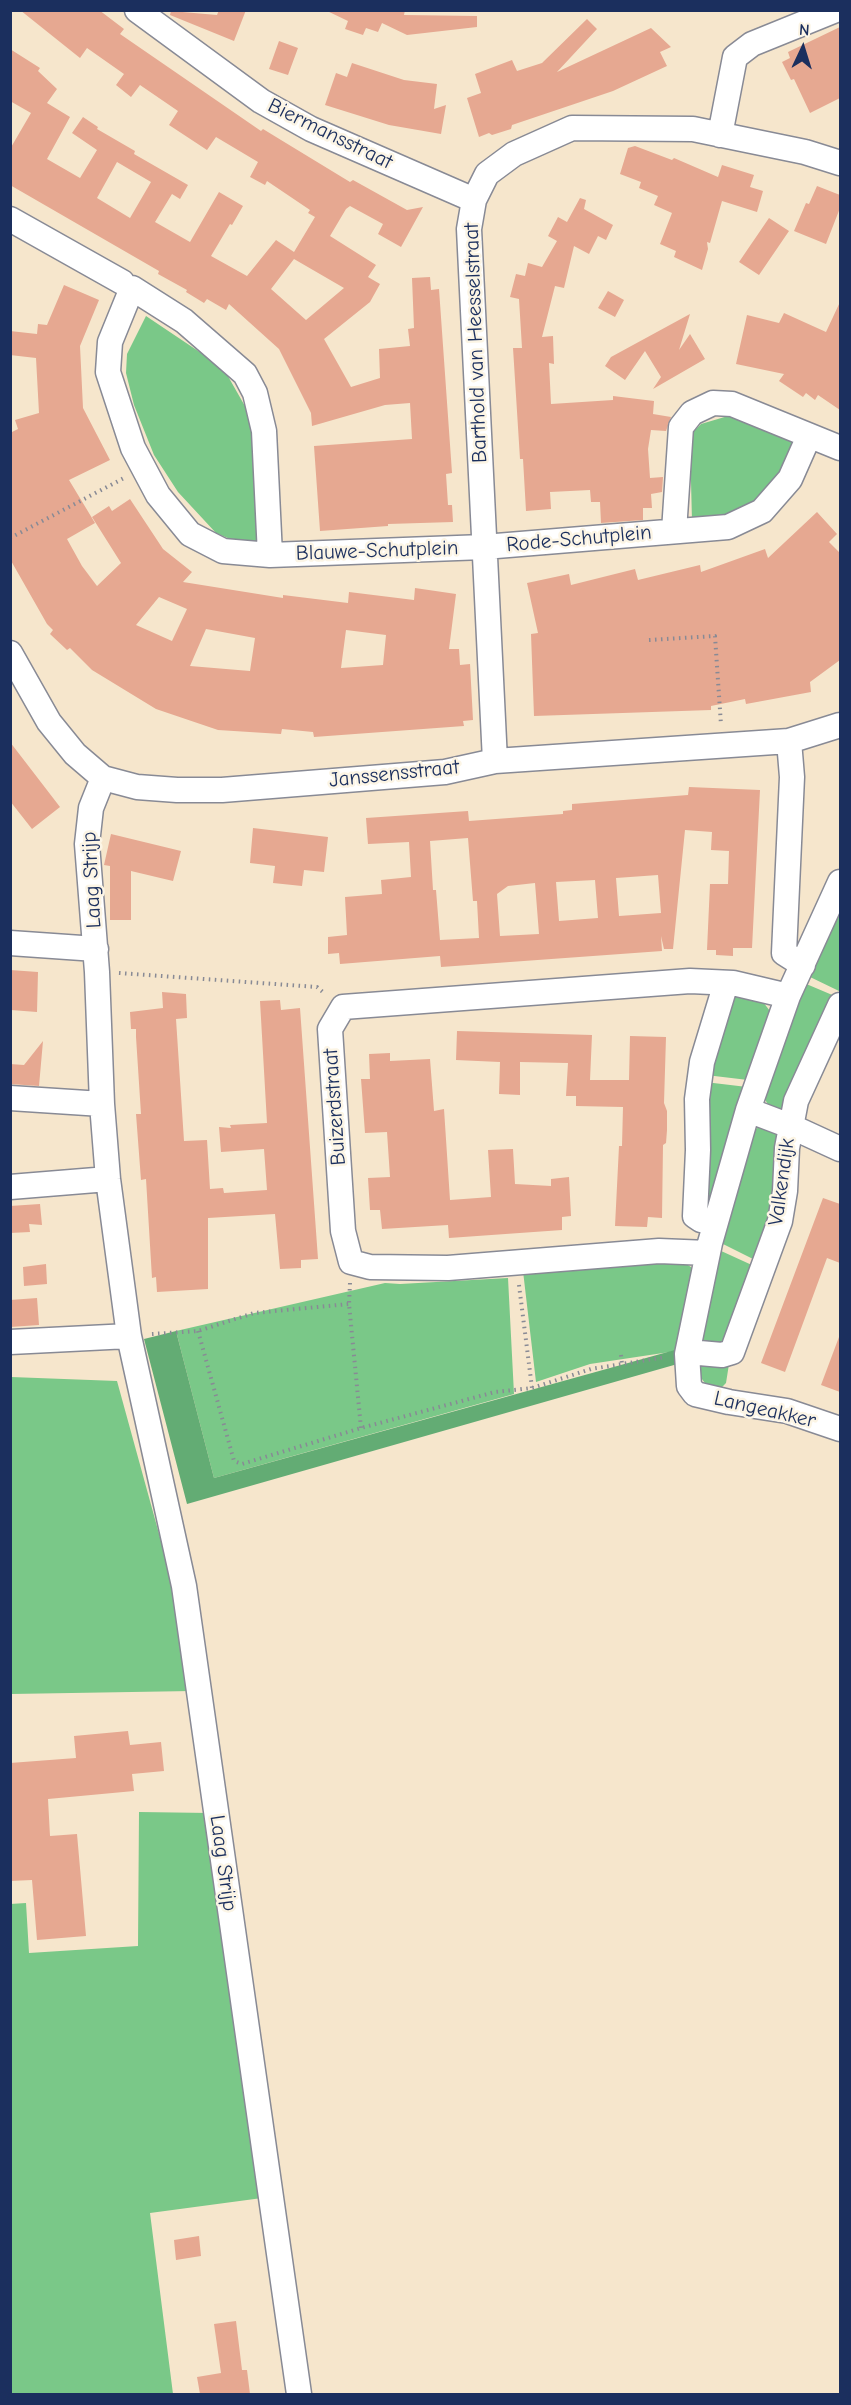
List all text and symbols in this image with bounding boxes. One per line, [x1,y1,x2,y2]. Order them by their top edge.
north arrow [773,18,833,78]
text: N [798,21,810,39]
street label: Biermansstraat [264,93,396,175]
street label: Barthold van Heesselstraat [459,223,493,463]
street label: Rode-Schutplein [505,520,653,558]
street label: Blauwe-Schutplein [295,536,459,566]
street label: Janssensstraat [328,755,460,793]
street label: Laag Strijp [77,831,107,929]
street label: Buizerdstraat [318,1048,352,1166]
street label: Valkendijk [763,1136,801,1228]
street label: Langeakker [712,1386,818,1434]
street label: Laag Strijp [204,1813,242,1913]

